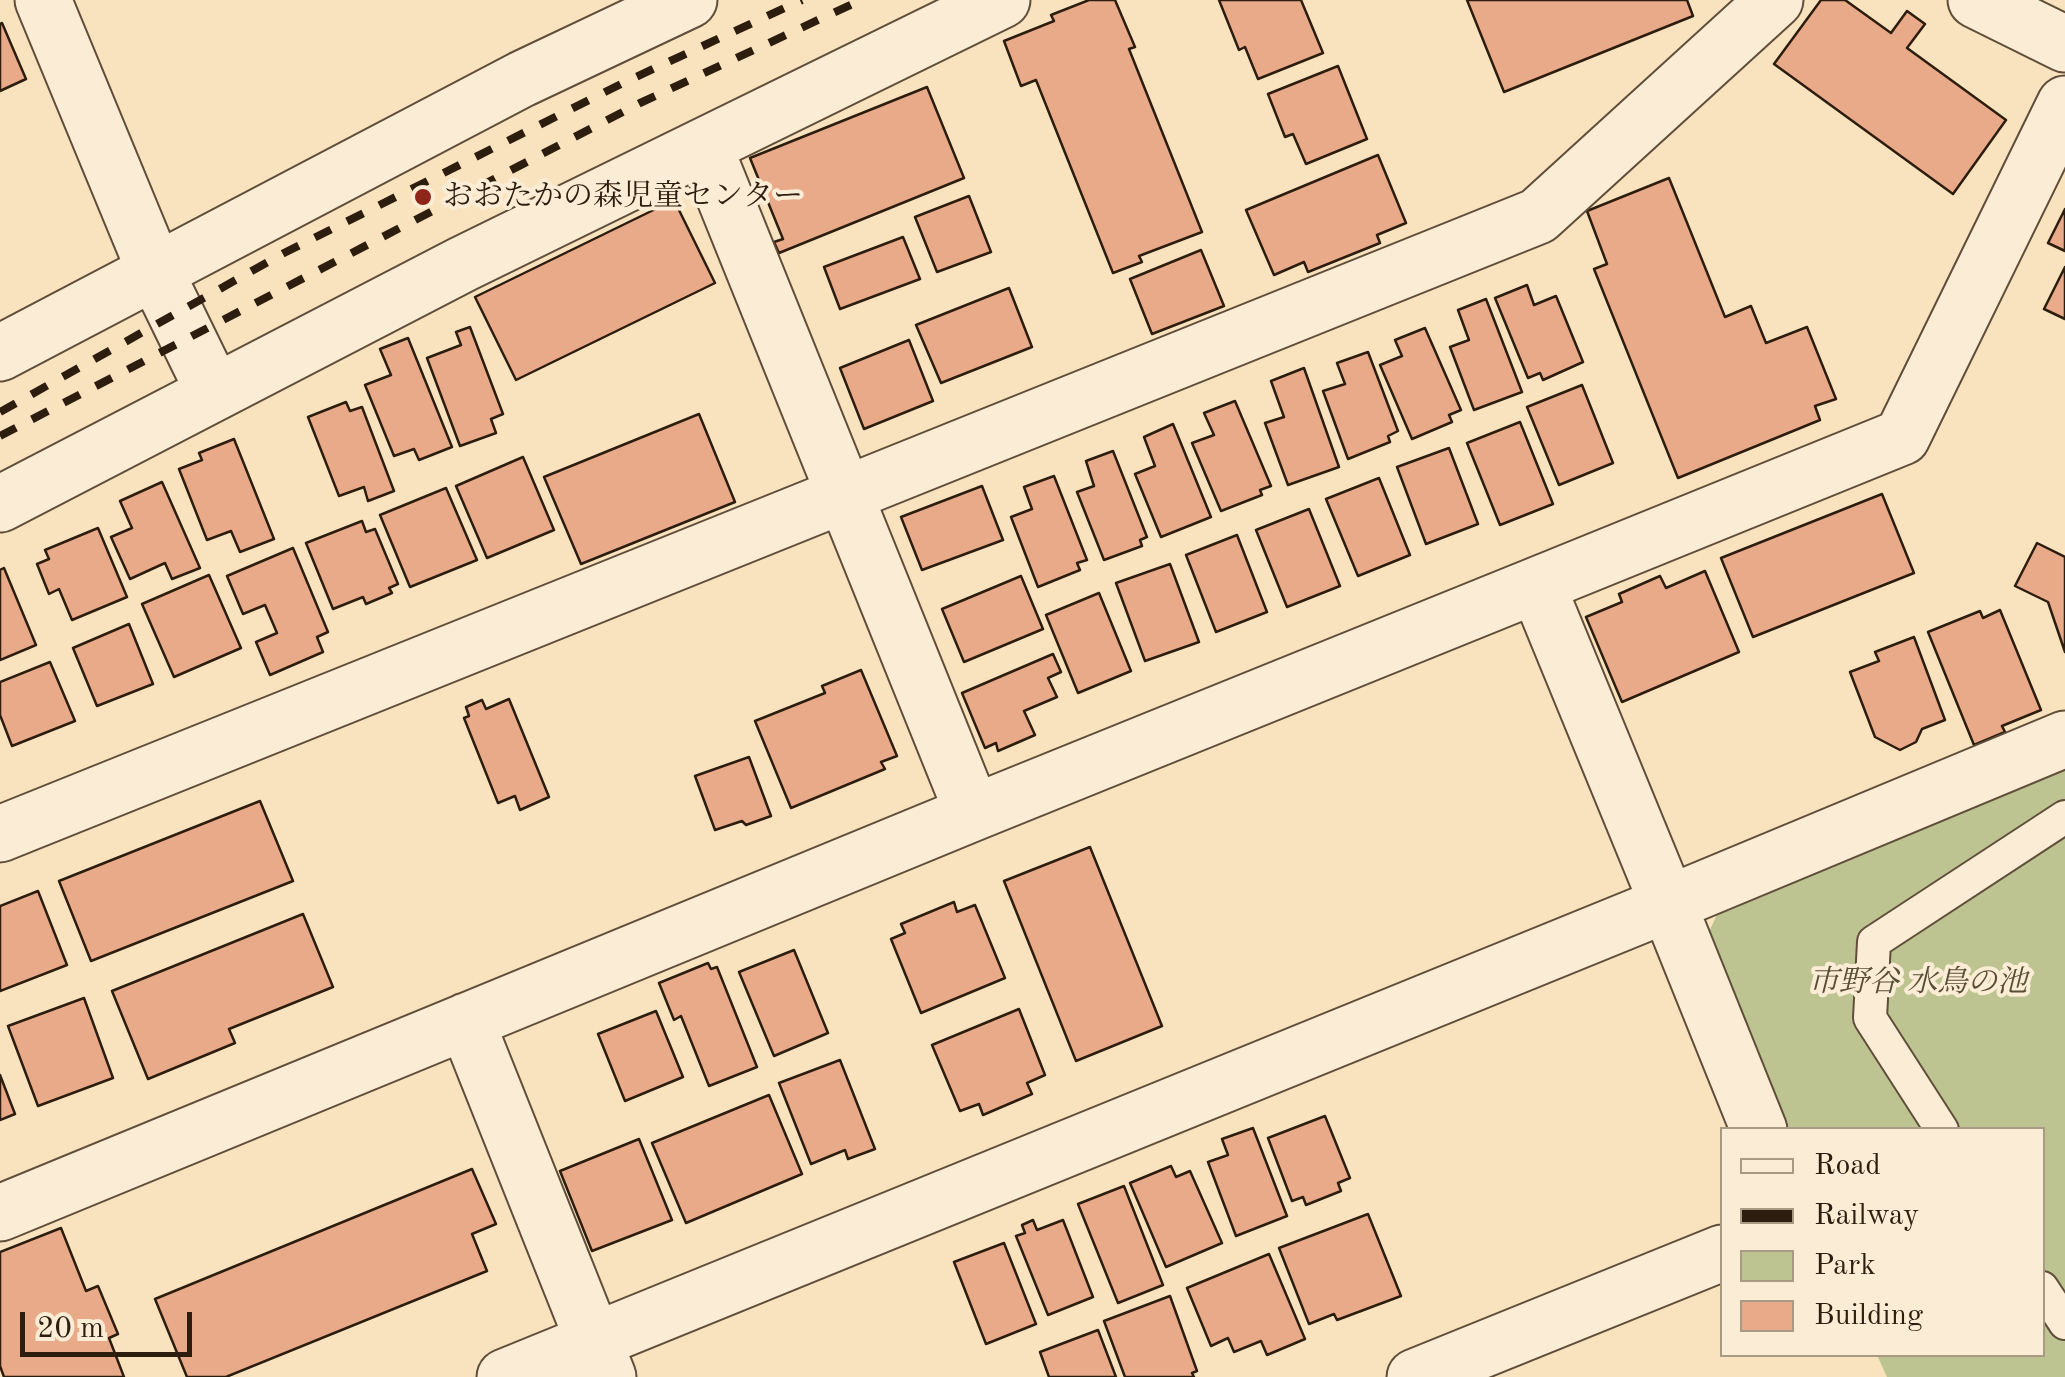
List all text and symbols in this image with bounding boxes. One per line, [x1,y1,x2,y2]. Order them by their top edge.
place label: おおたかの森児童センター [443,179,803,215]
marker: おおたかの森児童センター [412,186,434,208]
park label: 市野谷 水鳥の池 [1809,965,2027,1001]
legend [1720,1127,2045,1357]
text: Road [1814,1151,1881,1181]
text: Railway [1814,1201,1919,1231]
text: Park [1814,1251,1876,1281]
scale bar [25,1292,198,1354]
text: Building [1814,1301,1923,1331]
text: 20 m [37,1314,104,1344]

